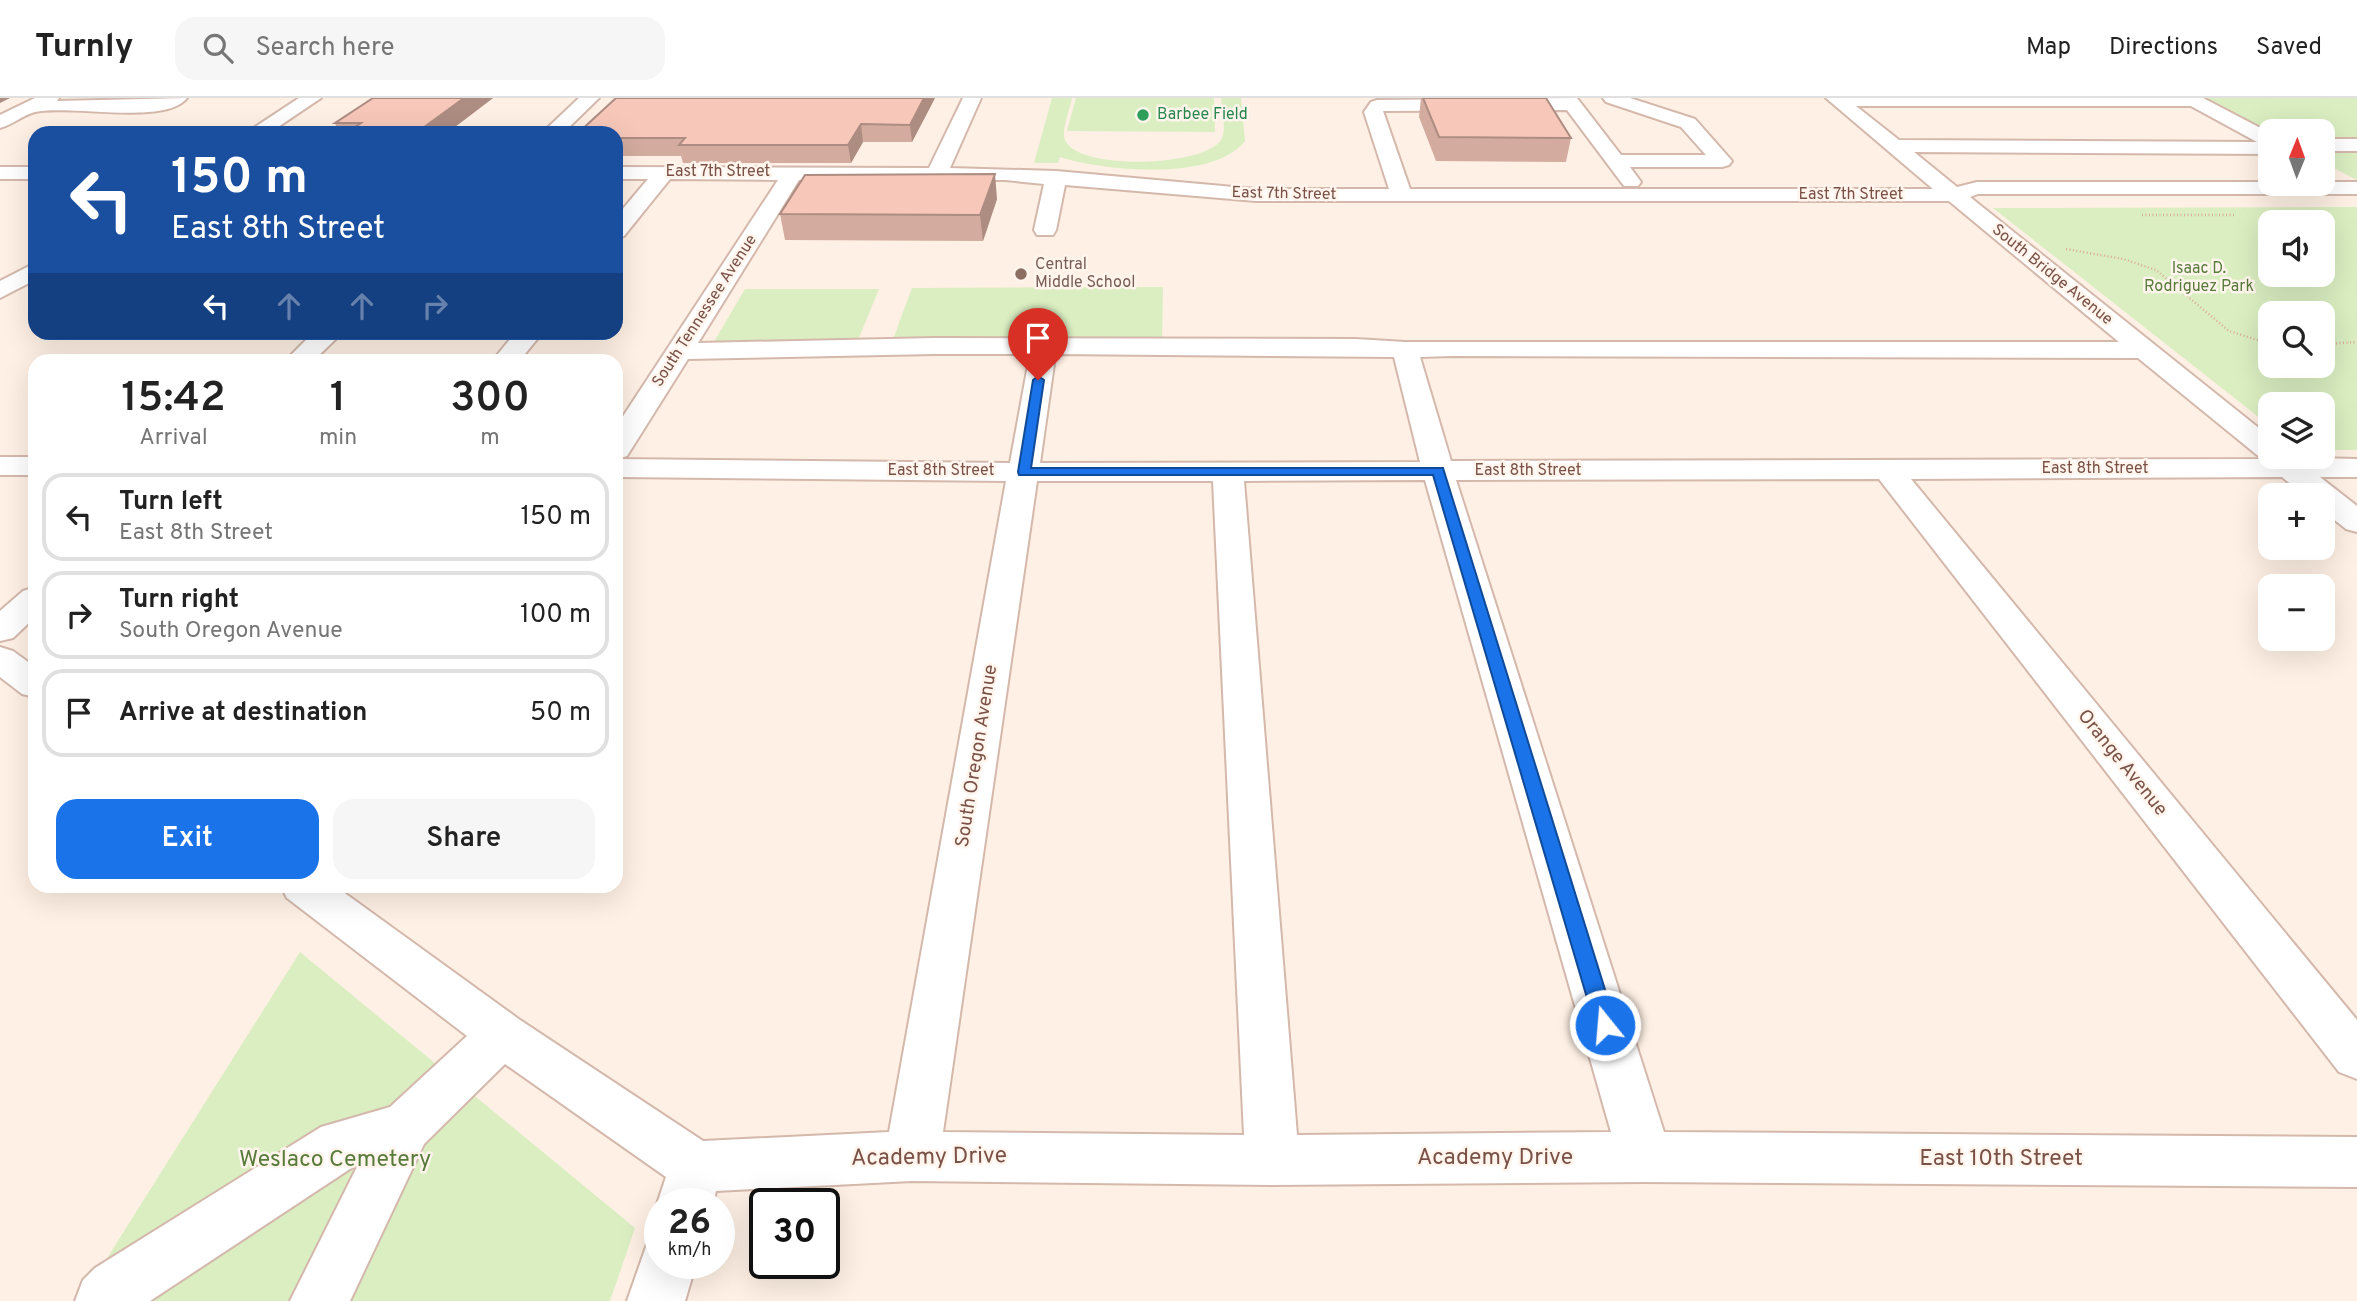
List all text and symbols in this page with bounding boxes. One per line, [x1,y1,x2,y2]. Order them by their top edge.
search box [175,17,665,80]
text: Turnly [35,27,133,69]
icon: search [199,29,237,67]
text: Search here [255,32,394,65]
text: Map [2026,33,2071,63]
text: Directions [2109,33,2218,63]
text: Saved [2256,33,2322,63]
place label: Barbee Field [1157,105,1248,125]
marker: Barbee Field [1135,107,1151,123]
north arrow [2258,119,2334,196]
map controls [2258,119,2335,651]
text: 150 m [171,149,308,211]
icon: left [56,154,147,245]
street label: East 7th Street [666,162,770,182]
street label: East 7th Street [1231,183,1337,205]
street label: East 7th Street [1799,185,1903,205]
text: East 8th Street [171,210,385,250]
button: sound [2258,210,2335,287]
street label: South Bridge Avenue [1988,220,2116,330]
street label: South Tennessee Avenue [648,231,762,391]
place label: Central Middle School [1035,255,1135,293]
park label: Isaac D. Rodriguez Park [2144,259,2254,297]
marker: Central Middle School [1013,266,1029,282]
icon: left [197,287,235,325]
icon: ahead [270,287,308,325]
icon: ahead [343,287,381,325]
icon: right [416,287,454,325]
button: search [2258,301,2335,378]
pin [1008,308,1068,380]
icon: arrive [1019,319,1057,357]
text: 15:42 [121,373,226,426]
text: 1 [330,373,346,426]
text: 300 [450,373,530,426]
button: layers [2258,392,2335,469]
text: Arrival [139,424,208,453]
text: min [319,424,357,453]
text: m [480,424,500,453]
street label: East 8th Street [2041,459,2149,479]
street label: East 8th Street [887,461,995,481]
street label: East 8th Street [1474,461,1582,481]
button: + [2258,483,2335,560]
text: Turn left [119,486,223,519]
icon: left [60,498,98,536]
text: 150 m [520,501,591,534]
text: East 8th Street [119,519,273,548]
button: − [2258,574,2335,651]
text: Turn right [119,584,239,617]
icon: right [60,596,98,634]
text: 100 m [520,599,591,632]
text: South Oregon Avenue [119,617,343,646]
street label: South Oregon Avenue [951,663,1003,849]
icon: arrive [60,694,98,732]
text: Arrive at destination [119,697,367,730]
text: 50 m [530,697,591,730]
street label: Orange Avenue [2072,705,2172,821]
button: Exit [56,799,319,879]
button: Share [333,799,595,879]
position arrow [1568,988,1642,1062]
street label: Academy Drive [851,1142,1007,1174]
street label: Academy Drive [1417,1144,1573,1173]
street label: East 10th Street [1919,1145,2083,1174]
park label: Weslaco Cemetery [239,1146,431,1175]
speed limit sign: 30 [749,1188,840,1279]
text: 26 [668,1202,711,1246]
text: km/h [668,1239,711,1262]

